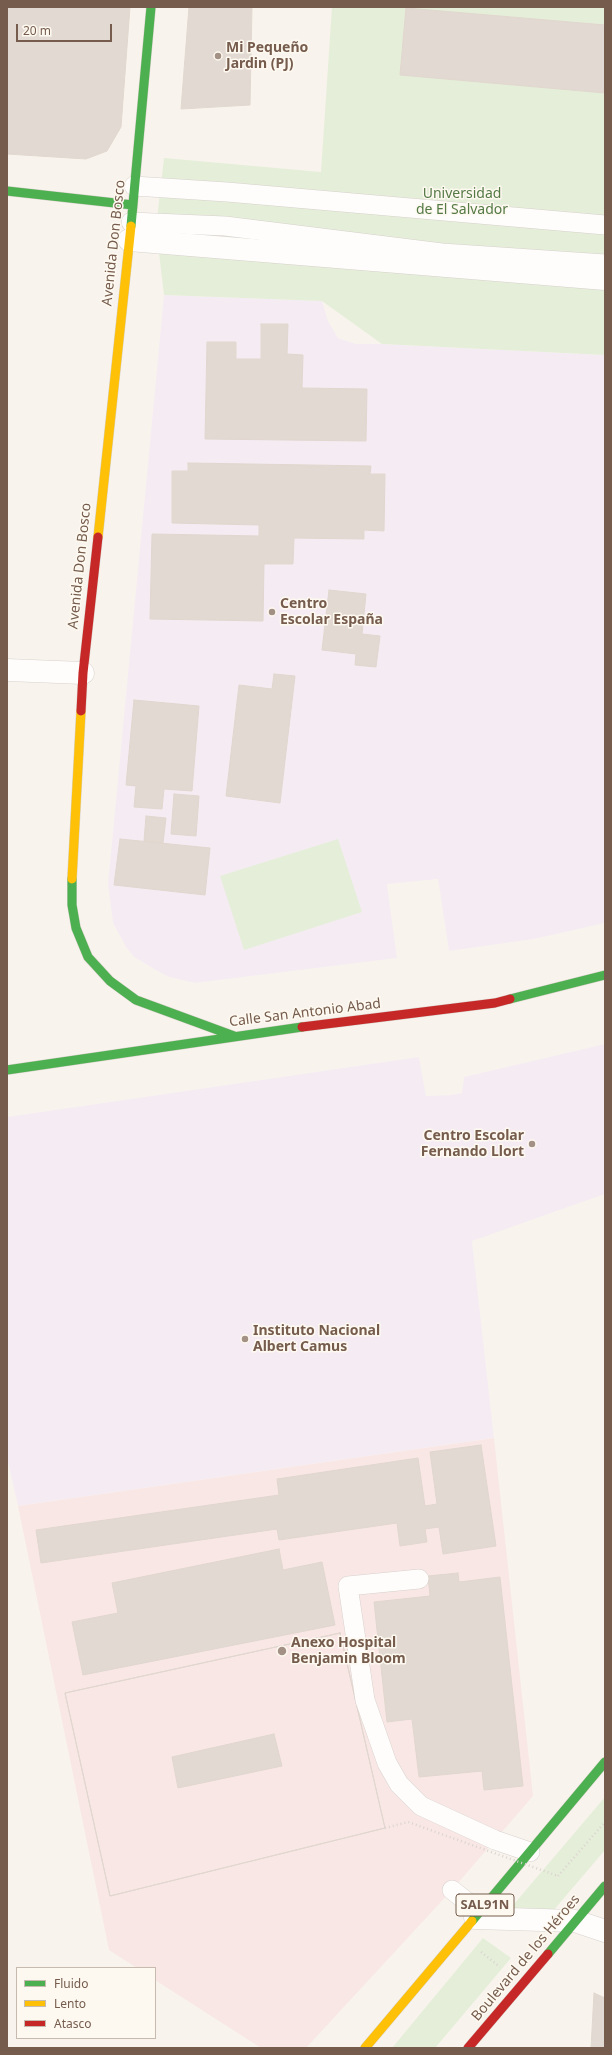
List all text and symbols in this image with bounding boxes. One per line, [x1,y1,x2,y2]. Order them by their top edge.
scale bar [18,16,114,42]
text: 20 m [23,22,51,39]
place label: Mi Pequeño Jardin (PJ) [226,40,308,72]
marker: Mi Pequeño Jardin (PJ) [213,51,223,61]
street label: Avenida Don Bosco [99,179,129,307]
park label: Universidad de El Salvador [416,186,508,218]
street label: Avenida Don Bosco [65,502,95,630]
place label: Centro Escolar España [280,596,383,628]
marker: Centro Escolar España [267,607,277,617]
street label: Calle San Antonio Abad [228,995,382,1031]
place label: Centro Escolar Fernando Llort [421,1128,524,1160]
marker: Centro Escolar Fernando Llort [527,1139,537,1149]
place label: Instituto Nacional Albert Camus [253,1323,380,1356]
marker: Instituto Nacional Albert Camus [240,1334,250,1344]
place label: Anexo Hospital Benjamin Bloom [291,1635,406,1668]
marker: Anexo Hospital Benjamin Bloom [276,1645,288,1657]
street label: Boulevard de los Héroes [468,1891,584,2025]
road number: SAL91N [456,1894,514,1916]
legend [16,1967,156,2039]
text: Fluido [54,1975,88,1992]
text: Lento [54,1995,86,2012]
text: Atasco [54,2015,92,2032]

